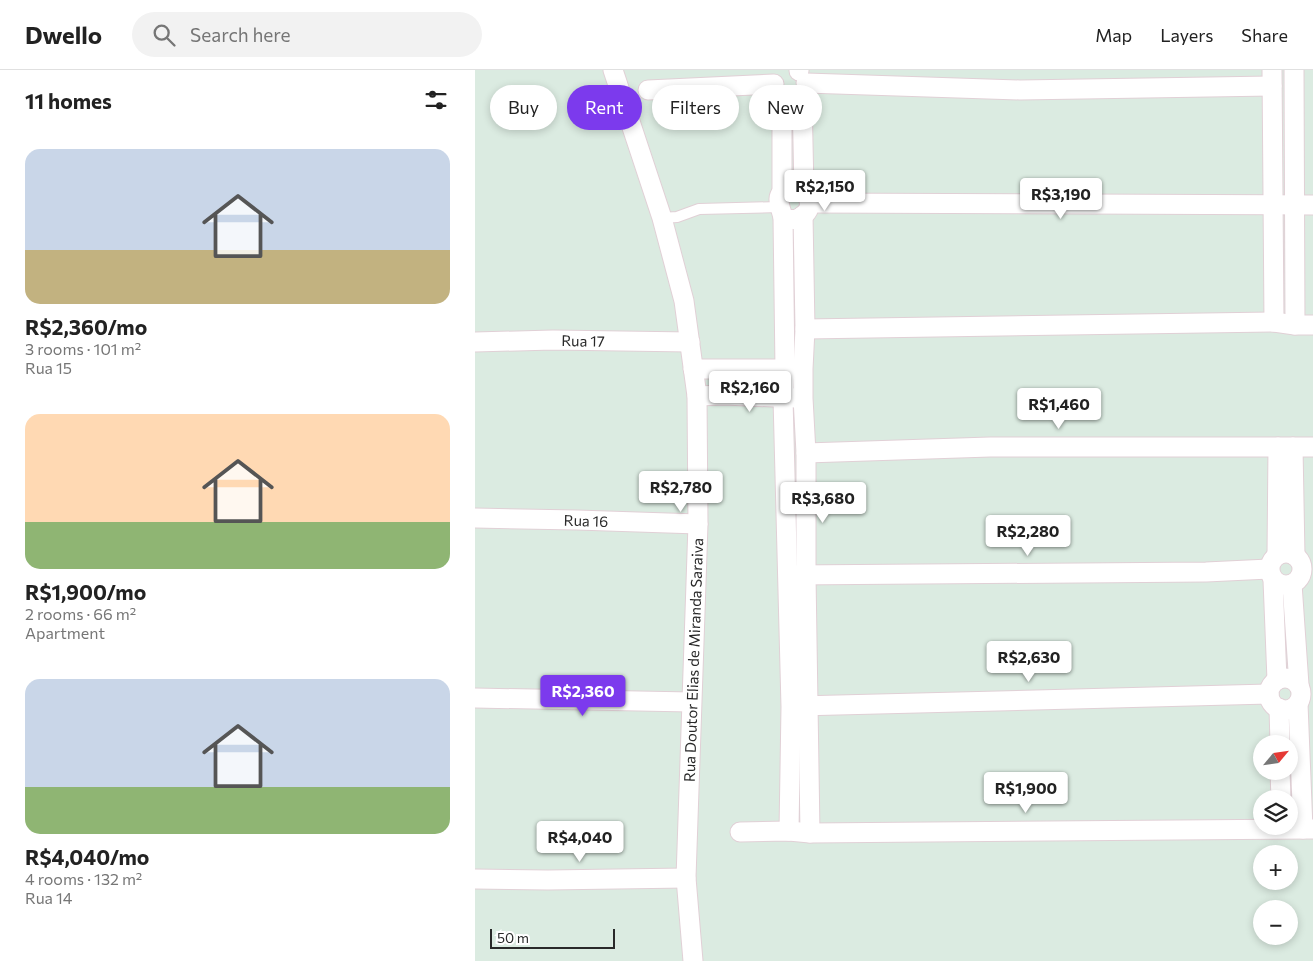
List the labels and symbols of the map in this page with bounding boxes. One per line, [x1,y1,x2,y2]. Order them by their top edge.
pin: R$2,150 [779,170,871,212]
pin: R$3,190 [1015,178,1107,220]
street label: Rua 17 [561,331,605,350]
pin: R$2,160 [704,370,796,413]
pin: R$1,460 [1013,388,1105,430]
pin: R$2,780 [635,470,727,513]
pin: R$3,680 [777,482,869,524]
street label: Rua 16 [563,511,609,530]
pin: R$2,280 [982,514,1074,557]
street label: Rua Doutor Elias de Miranda Saraiva [680,538,706,782]
pin: R$2,630 [983,640,1075,683]
pin: R$2,360 [537,674,629,717]
north arrow [1253,735,1297,780]
pin: R$1,900 [980,772,1072,814]
pin: R$4,040 [534,820,626,863]
scale bar [490,926,615,949]

